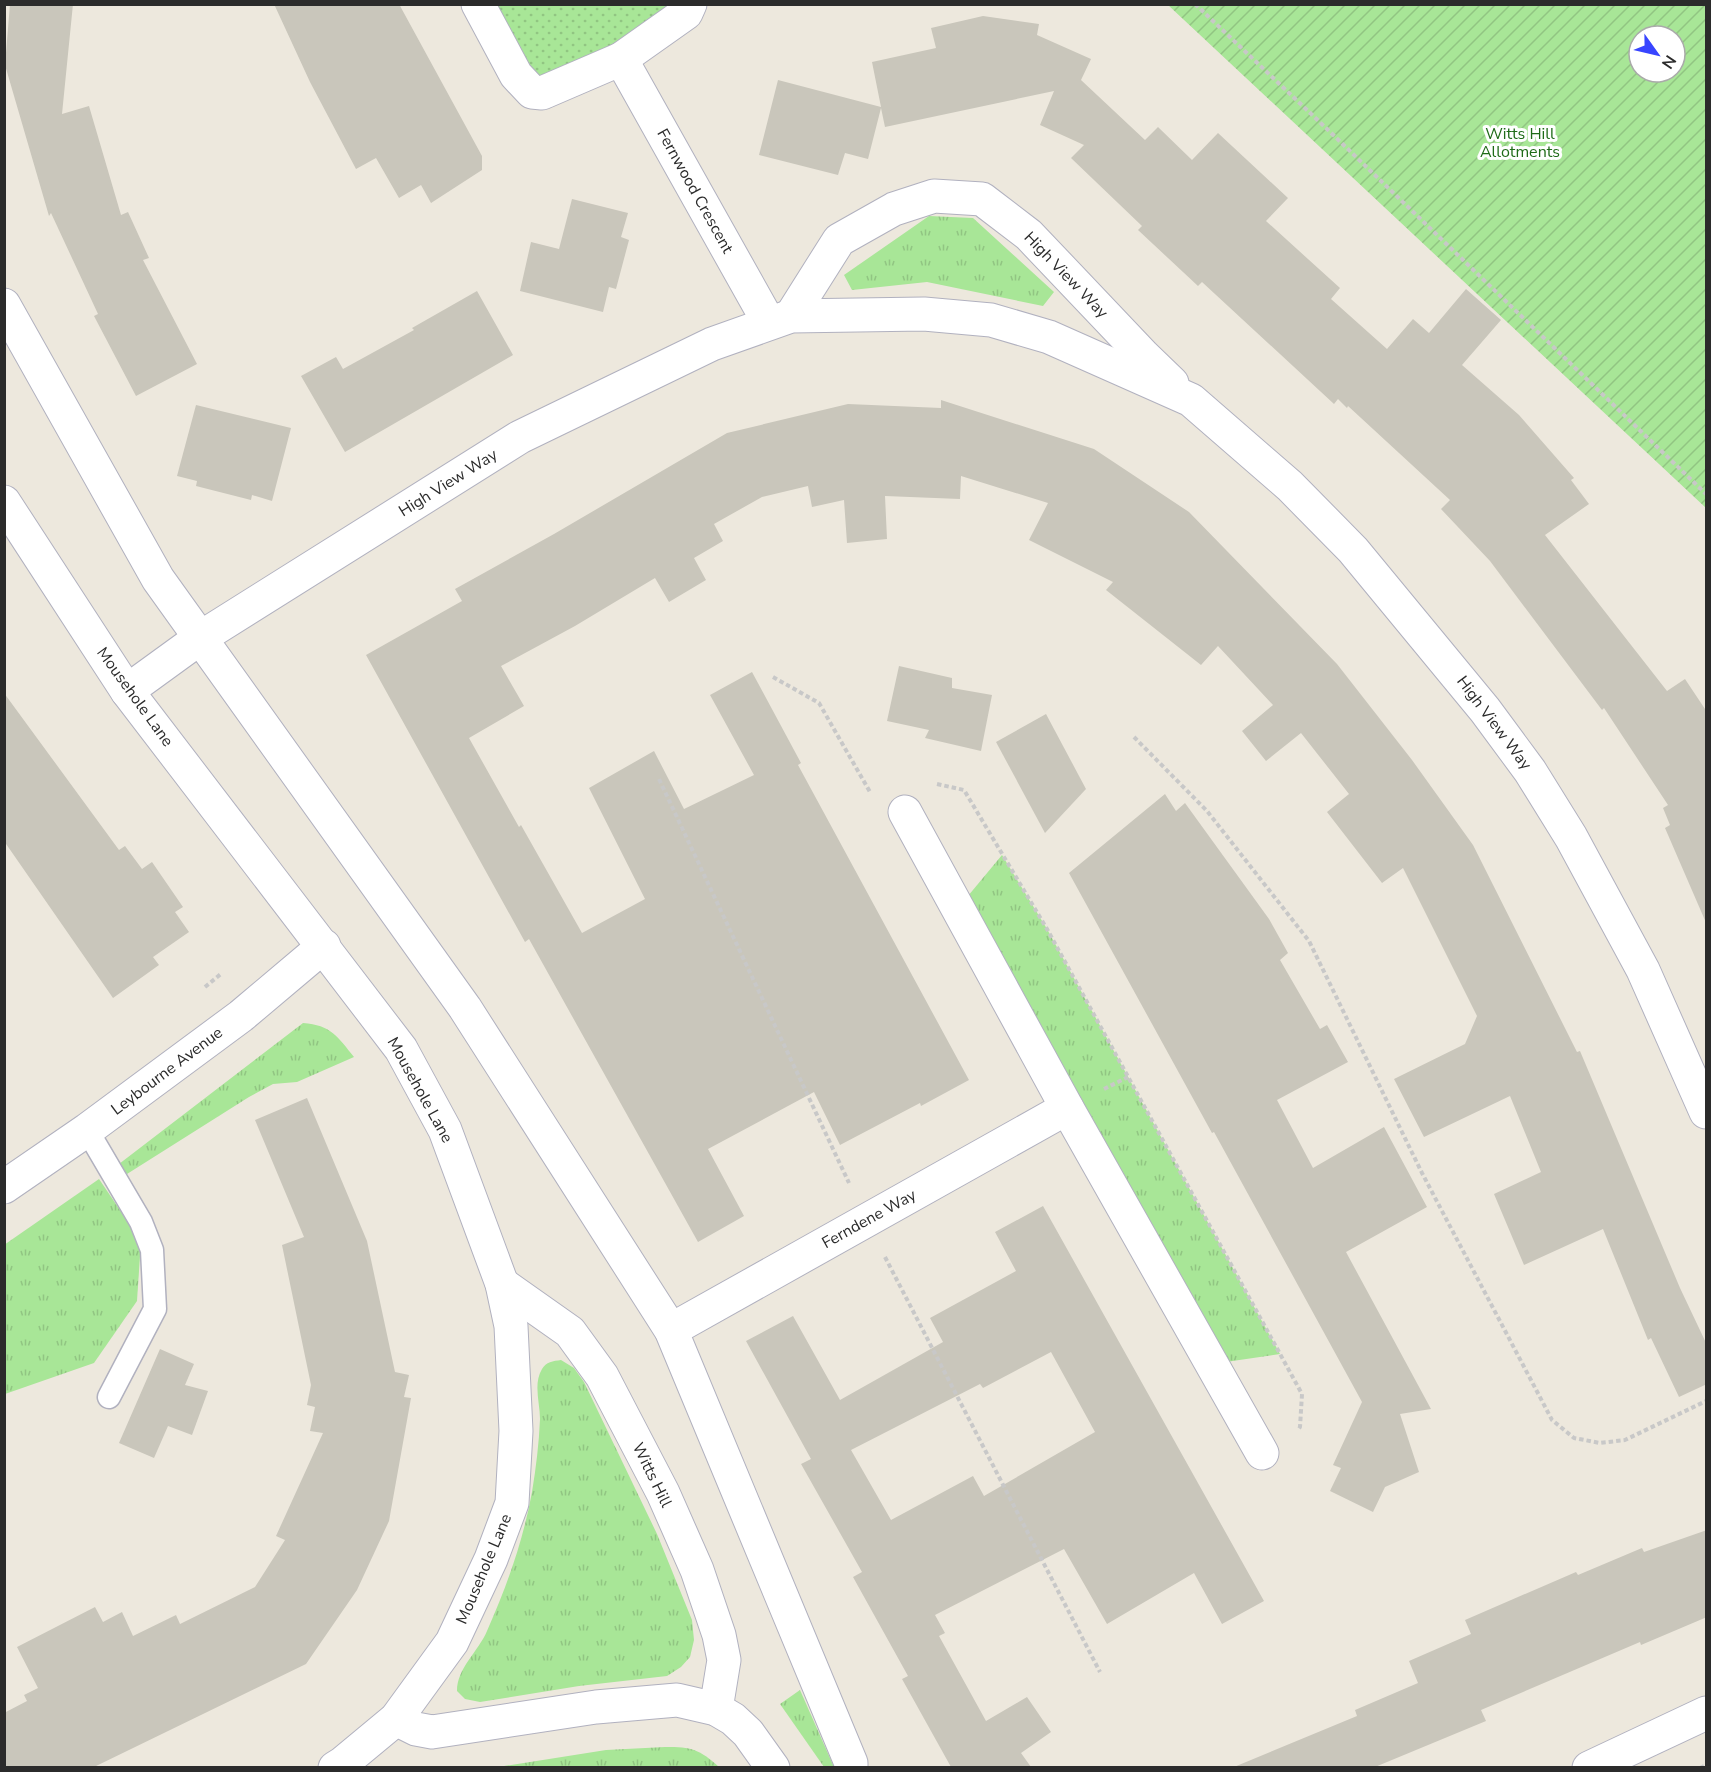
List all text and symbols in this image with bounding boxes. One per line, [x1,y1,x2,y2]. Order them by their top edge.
north arrow [1627,24,1687,84]
text: N [1656,51,1681,73]
park label: Witts Hill Allotments [1480,123,1560,163]
street label: Fernwood Crescent [652,125,739,258]
street label: High View Way [1019,227,1114,324]
street label: High View Way [394,443,502,522]
street label: Mousehole Lane [91,643,179,751]
street label: High View Way [1451,671,1537,775]
street label: Leybourne Avenue [107,1022,227,1120]
street label: Mousehole Lane [382,1033,458,1147]
street label: Ferndene Way [818,1184,921,1254]
street label: Witts Hill [627,1439,677,1511]
street label: Mousehole Lane [451,1510,517,1628]

